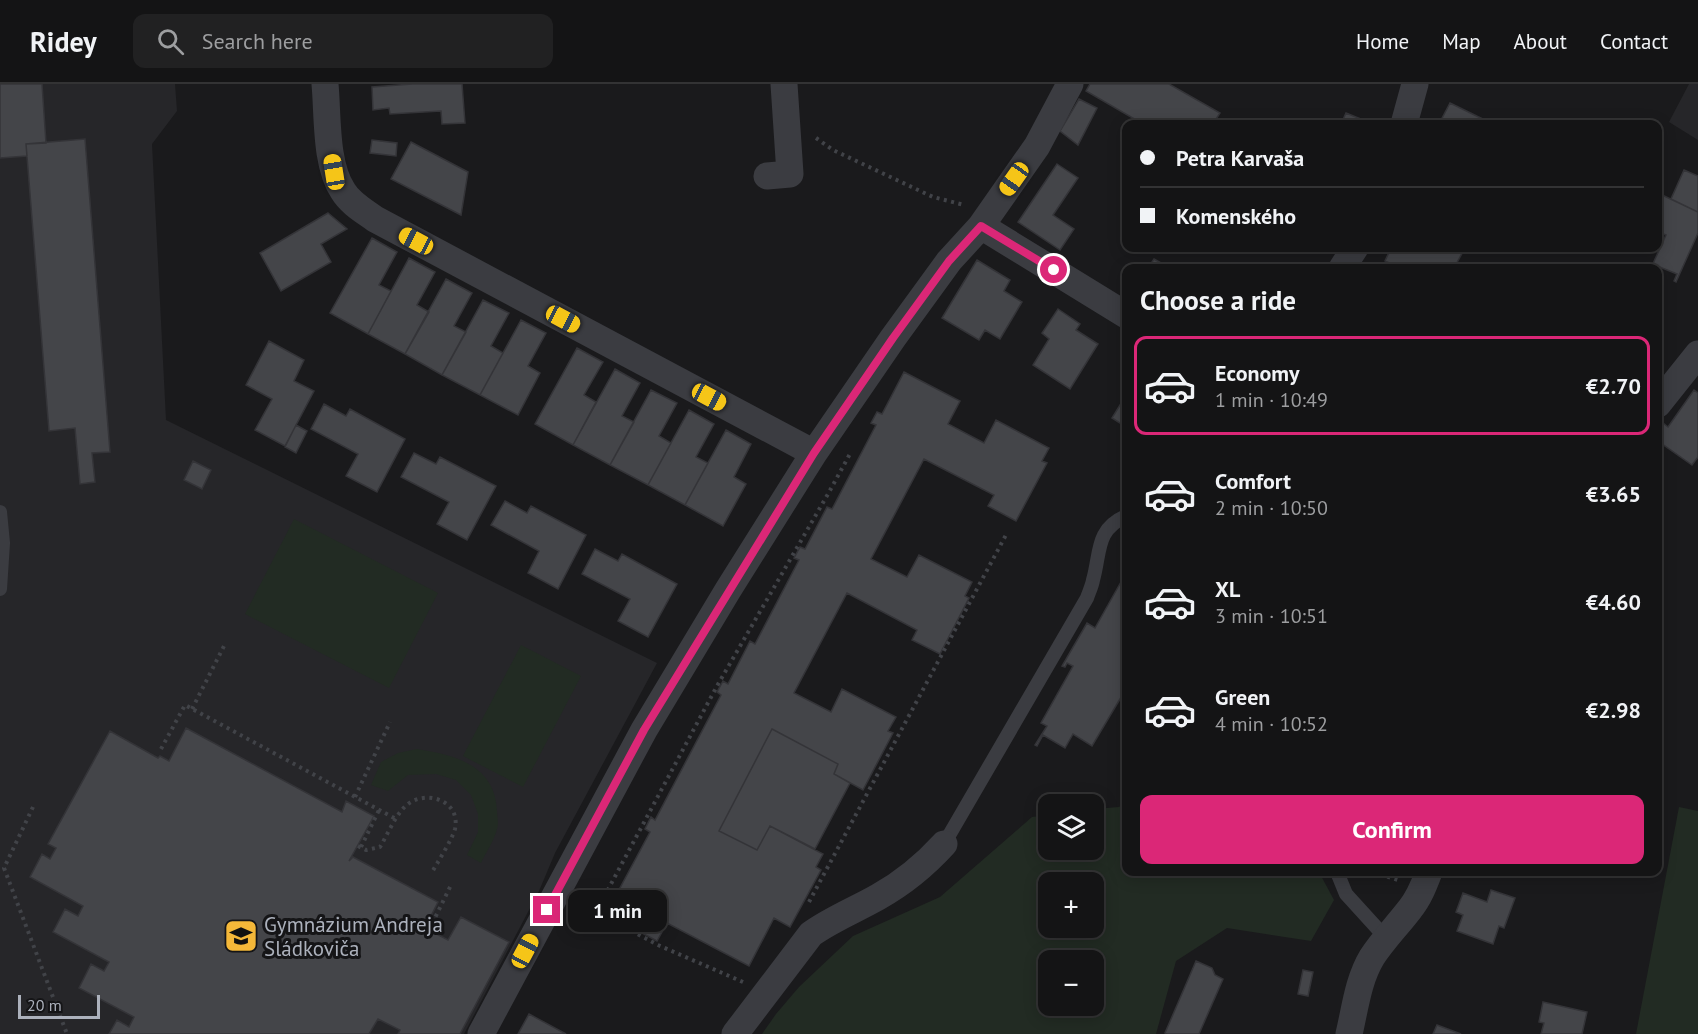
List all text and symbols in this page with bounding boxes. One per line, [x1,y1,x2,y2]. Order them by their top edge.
search box [133,14,553,68]
text: Ridey [30,23,97,60]
icon: search [154,25,187,58]
text: Search here [202,27,313,55]
text: Home [1356,28,1409,55]
text: Map [1442,28,1481,55]
text: About [1514,28,1567,55]
text: Contact [1600,28,1668,55]
text: Petra Karvaša [1176,144,1304,172]
car [322,153,346,191]
car [996,159,1032,199]
text: Komenského [1176,202,1296,230]
car [396,225,436,257]
route start [1040,256,1067,283]
text: Choose a ride [1140,283,1296,317]
car [543,303,583,335]
icon: car [1143,359,1197,413]
text: Economy [1215,359,1299,387]
text: €2.70 [1586,372,1641,400]
car [689,381,729,413]
text: 1 min · 10:49 [1215,387,1328,413]
icon: car [1143,467,1197,521]
text: Comfort [1215,467,1291,495]
text: €3.65 [1586,480,1641,508]
text: 2 min · 10:50 [1215,495,1328,521]
icon: car [1143,575,1197,629]
text: XL [1215,575,1240,603]
text: €4.60 [1586,588,1641,616]
text: 3 min · 10:51 [1215,603,1328,629]
icon: car [1143,683,1197,737]
text: Green [1215,683,1270,711]
text: €2.98 [1586,696,1641,724]
text: 4 min · 10:52 [1215,711,1328,737]
map controls [1038,794,1104,1016]
button: layers [1038,794,1104,860]
button: Confirm [1140,795,1644,864]
button: + [1038,872,1104,938]
callout: 1 min [568,889,667,931]
route end [533,896,560,923]
text: 1 min [593,898,642,924]
place label: Gymnázium Andreja Sládkoviča [264,911,443,962]
school or university icon: Gymnázium Andreja Sládkoviča [223,918,259,954]
car [509,931,541,971]
button: − [1038,950,1104,1016]
scale bar [18,992,100,1020]
text: 20 m [27,995,62,1015]

